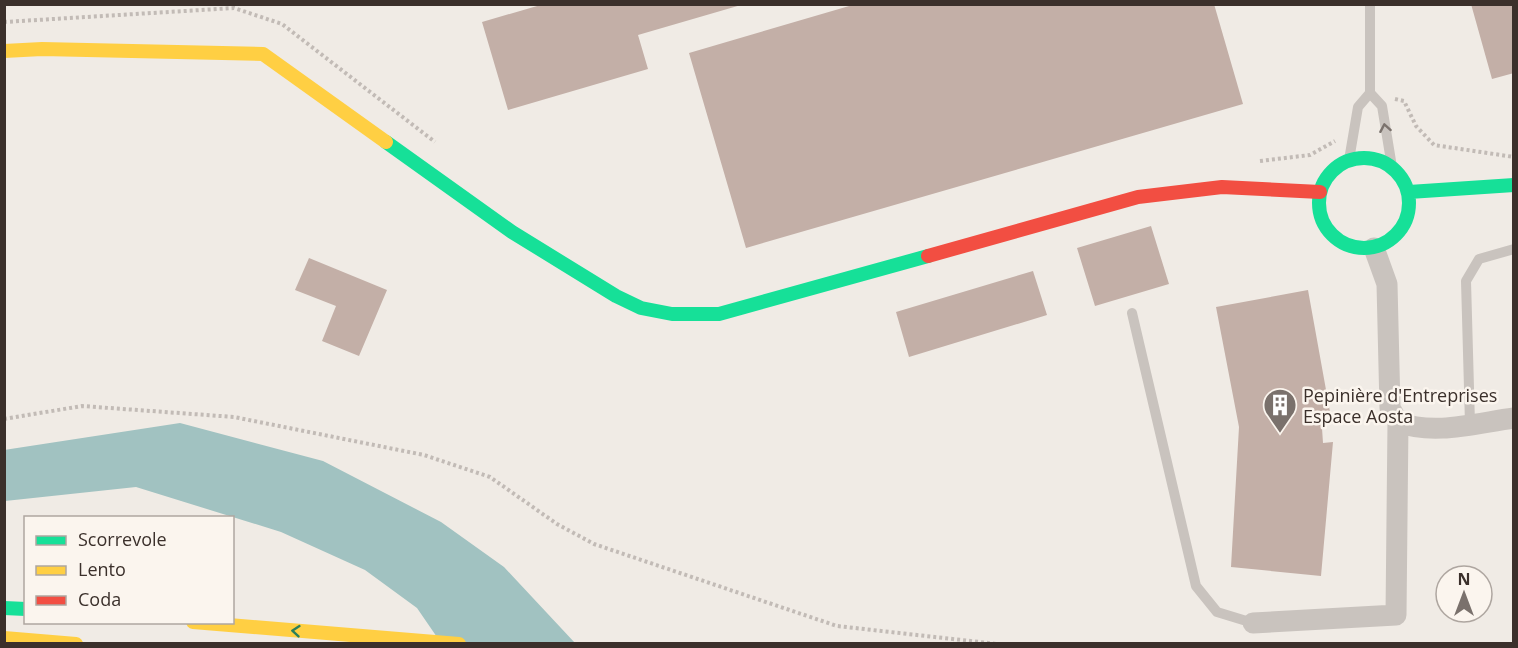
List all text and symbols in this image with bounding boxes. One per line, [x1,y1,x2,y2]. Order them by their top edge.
one-way arrow [1380,123,1392,133]
place label: Pepinière d'Entreprises Espace Aosta [1303,383,1497,428]
building icon: Pepinière d'Entreprises Espace Aosta [1262,387,1298,434]
legend [24,516,234,624]
text: Scorrevole [78,527,167,551]
text: Lento [78,557,126,581]
north arrow [1434,564,1494,624]
text: N [1457,568,1471,590]
text: Coda [78,587,121,611]
one-way arrow [292,624,301,637]

